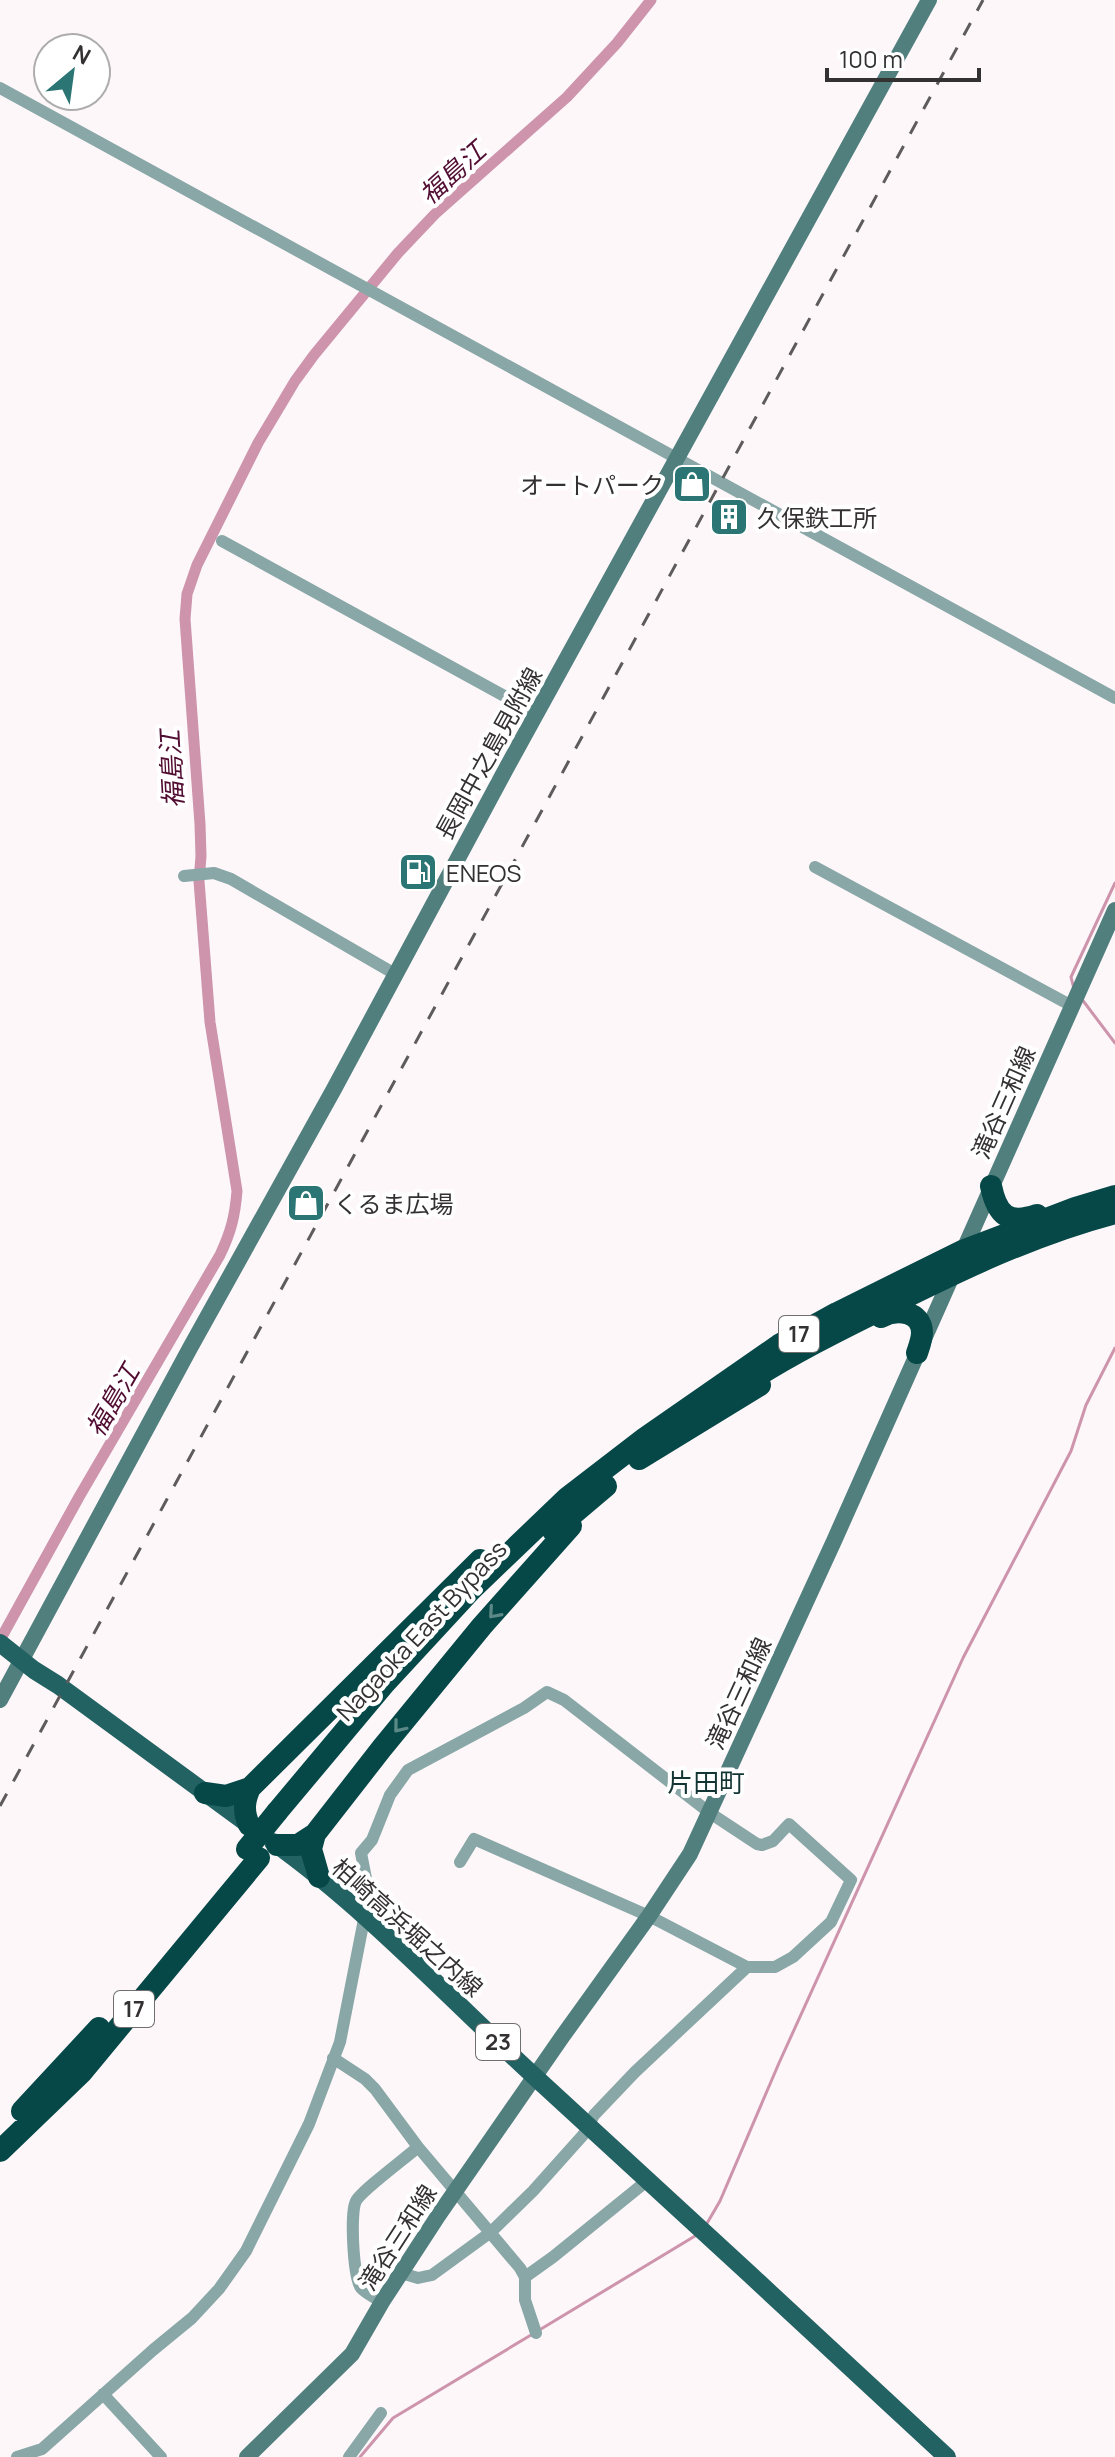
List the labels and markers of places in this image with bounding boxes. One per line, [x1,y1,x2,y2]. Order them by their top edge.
shop icon: オートパーク [671,463,713,505]
place label: オートパーク [520,468,664,501]
building icon: 久保鉄工所 [708,496,750,538]
place label: 久保鉄工所 [757,501,877,534]
fuel station icon: ENEOS [397,851,439,893]
place label: ENEOS [446,856,521,889]
shop icon: くるま広場 [285,1182,327,1224]
place label: くるま広場 [334,1187,454,1220]

